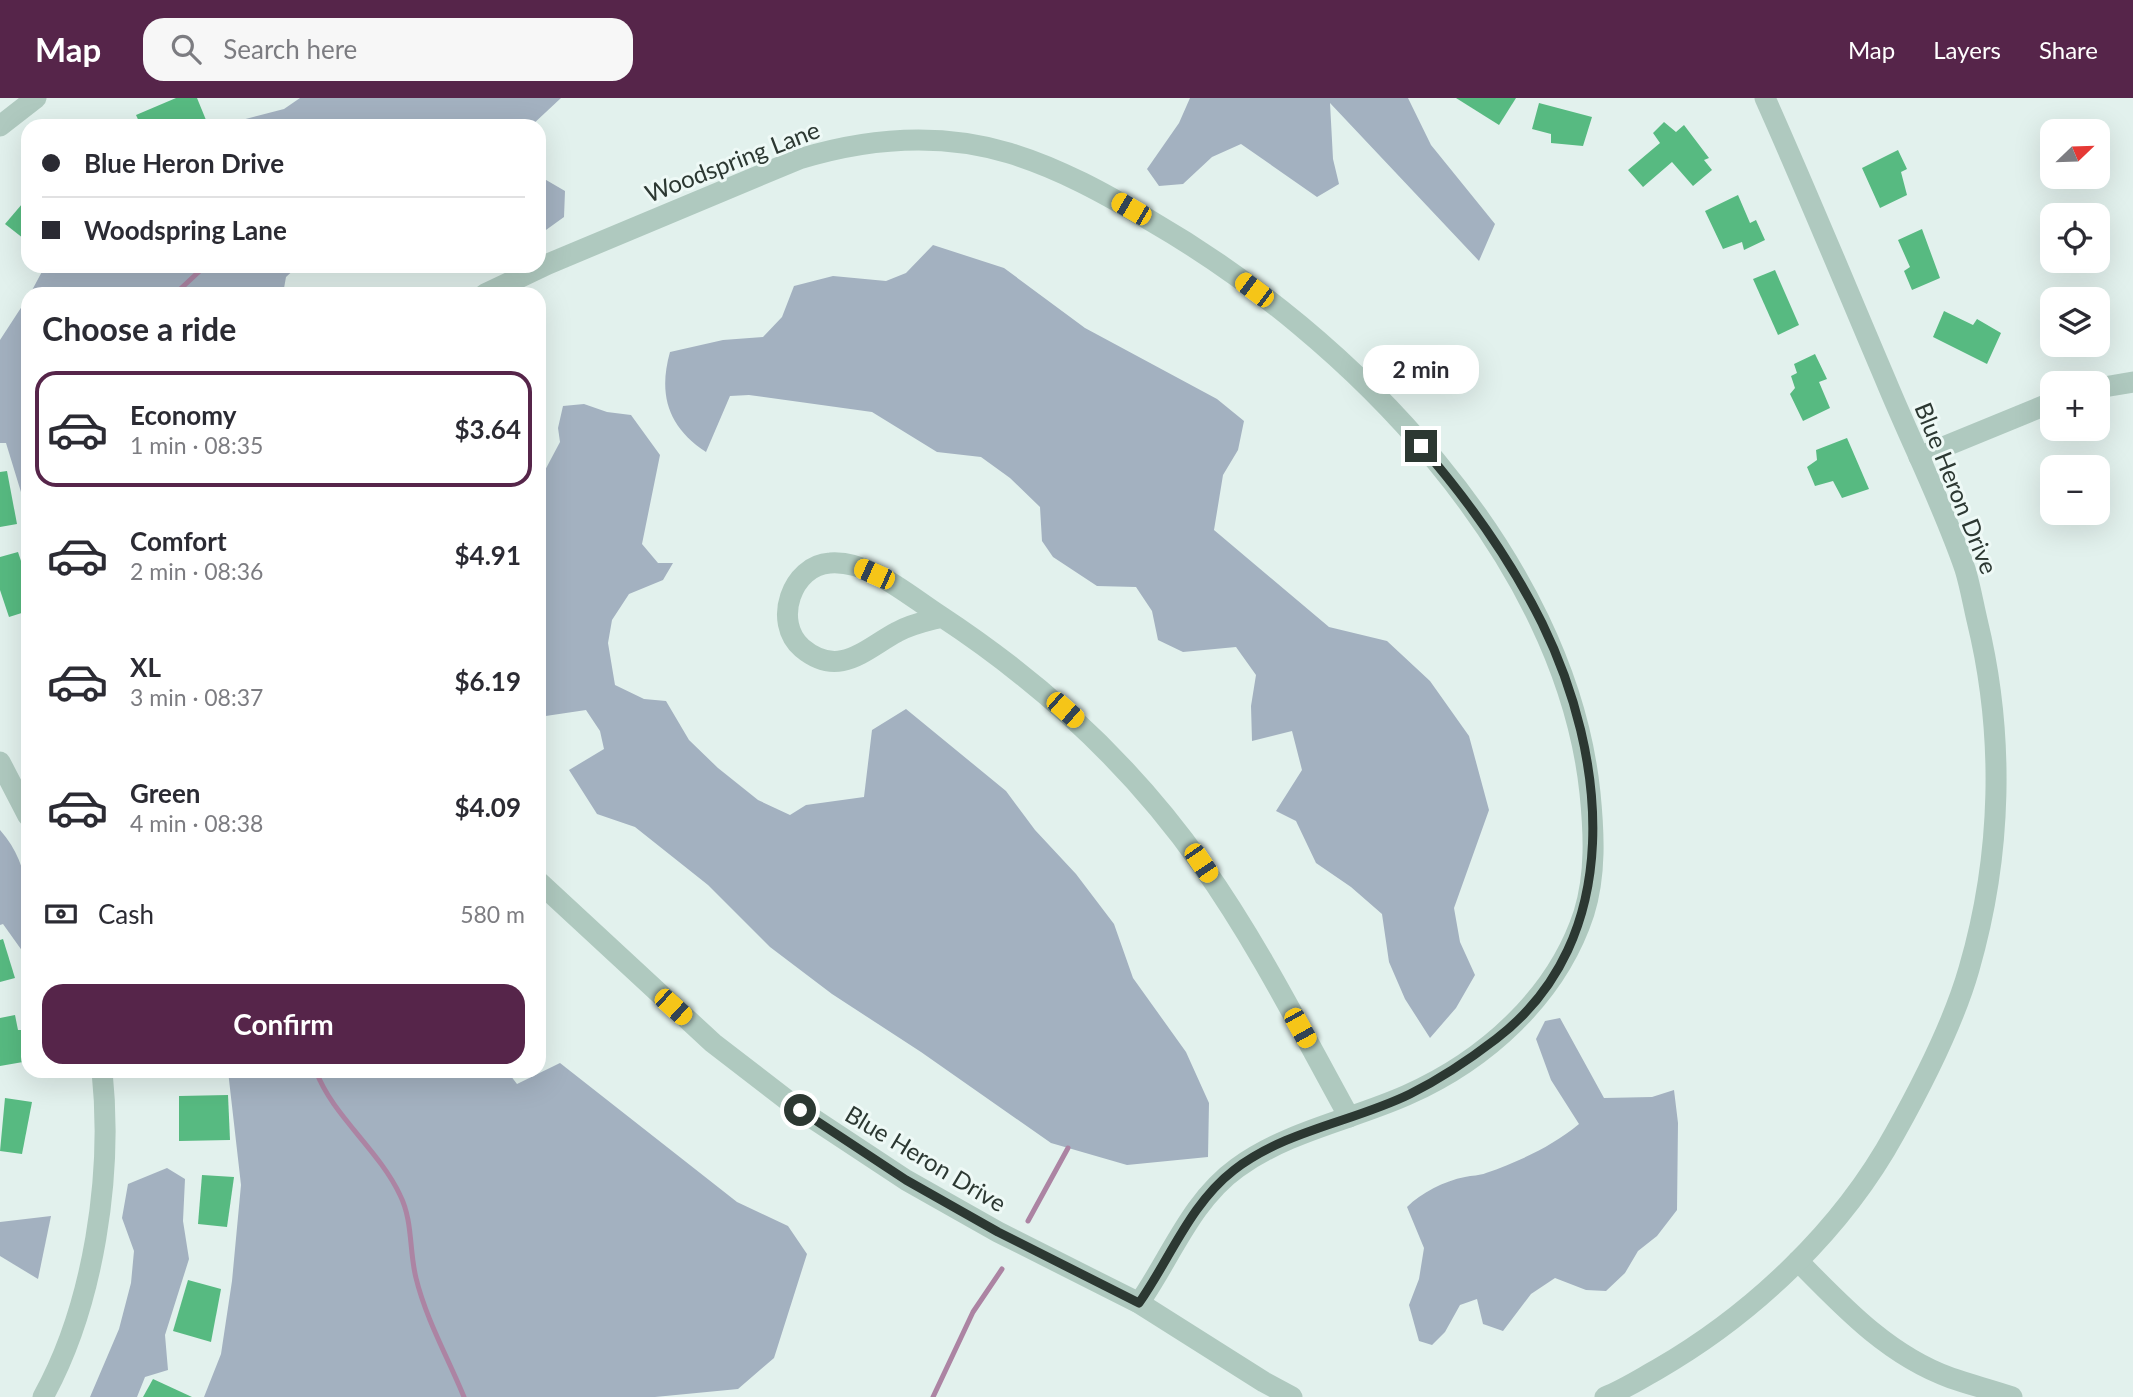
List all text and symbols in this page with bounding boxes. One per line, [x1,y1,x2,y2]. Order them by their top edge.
search box [143,18,633,81]
text: Map [35,29,101,69]
icon: search [167,30,205,68]
text: Search here [223,33,357,65]
text: Map [1848,35,1895,64]
text: Layers [1933,35,2001,64]
text: Share [2039,35,2098,64]
street label: Woodspring Lane [641,114,823,208]
north arrow [2040,119,2110,189]
map controls [2040,119,2110,525]
text: Blue Heron Drive [84,147,284,179]
car [1108,189,1155,229]
button: locate [2040,203,2110,273]
text: Woodspring Lane [84,214,287,246]
car [1231,269,1278,311]
button: layers [2040,287,2110,357]
text: Choose a ride [42,309,236,348]
callout: 2 min [1363,344,1479,394]
text: 2 min [1392,355,1450,383]
button: + [2040,371,2110,441]
icon: car [46,398,109,461]
street label: Blue Heron Drive [1909,398,2005,578]
text: Economy [130,399,236,431]
text: $3.64 [455,413,521,445]
route end [1405,430,1437,462]
text: 1 min · 08:35 [130,431,263,459]
button: − [2040,455,2110,525]
icon: car [46,524,109,587]
text: Comfort [130,525,227,557]
text: $4.91 [455,539,521,571]
car [851,556,898,592]
text: 2 min · 08:36 [130,557,263,585]
icon: car [46,650,109,713]
text: XL [130,651,161,683]
text: $6.19 [455,665,521,697]
text: 3 min · 08:37 [130,683,263,711]
car [1043,688,1088,732]
icon: car [46,776,109,839]
text: Green [130,777,200,809]
text: $4.09 [455,791,521,823]
text: 4 min · 08:38 [130,809,263,837]
car [1181,840,1222,886]
icon: cash [42,895,80,933]
text: Cash [98,898,154,930]
text: 580 m [460,900,525,928]
button: Confirm [42,984,525,1064]
car [651,985,696,1029]
car [1281,1005,1320,1051]
route start [784,1094,816,1126]
street label: Blue Heron Drive [840,1099,1012,1217]

